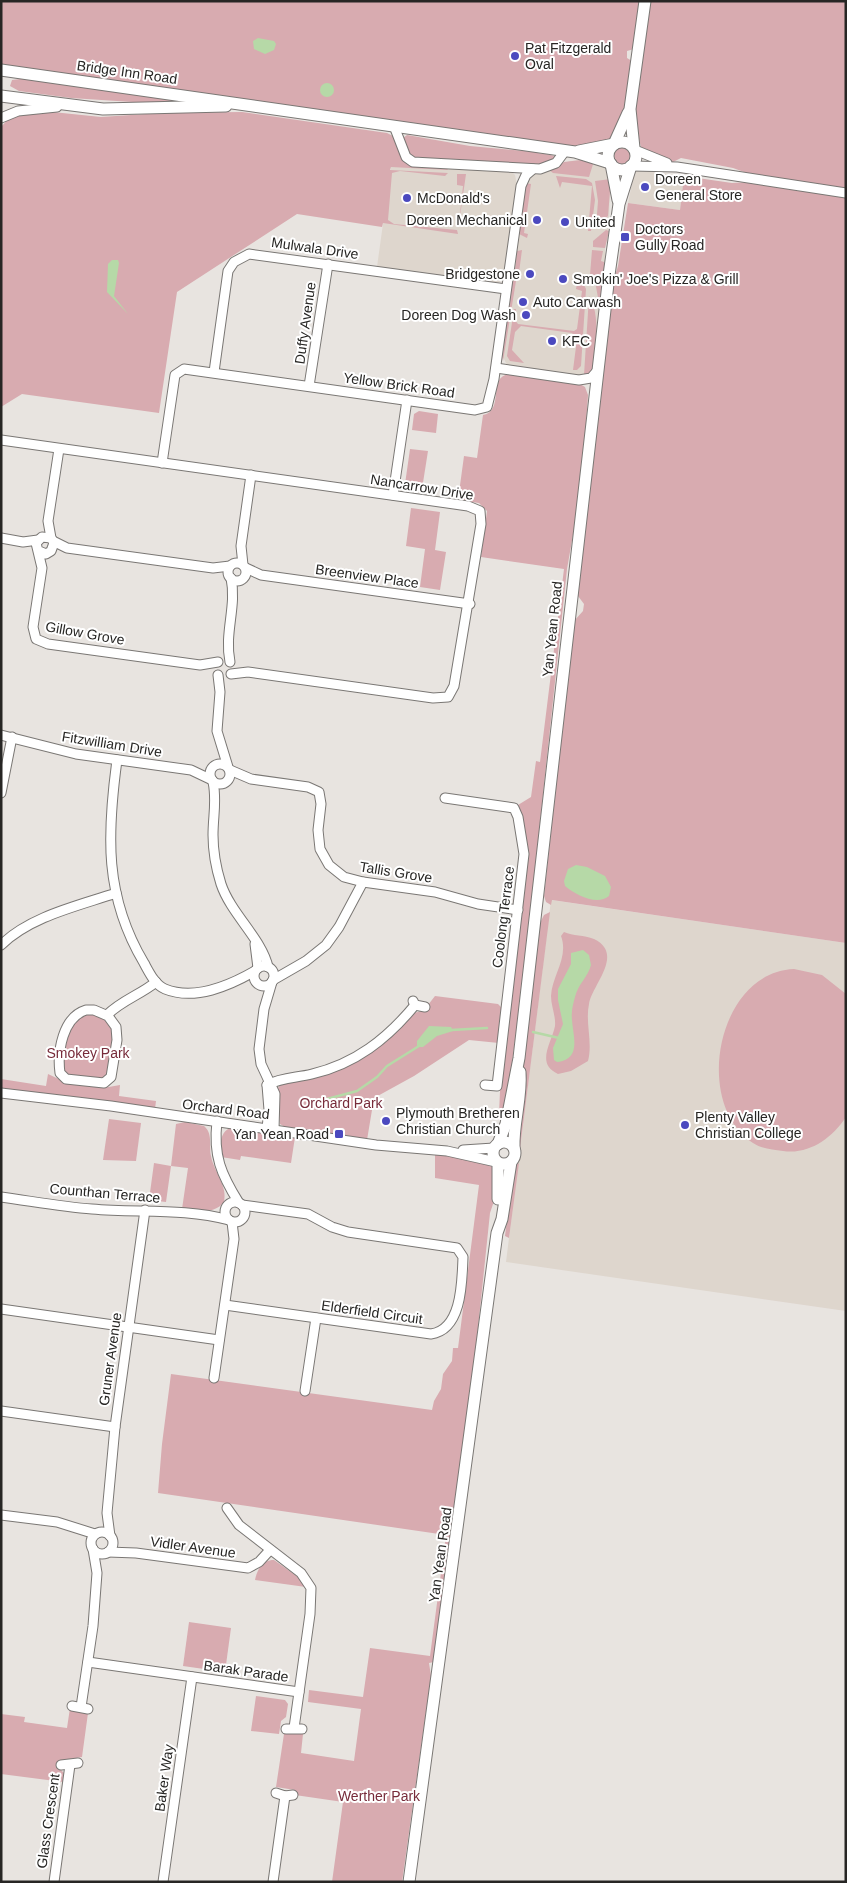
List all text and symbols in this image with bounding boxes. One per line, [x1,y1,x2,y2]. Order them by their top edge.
place label: Pat Fitzgerald Oval [525,40,611,72]
marker: Pat Fitzgerald Oval [509,50,521,62]
street label: Bridge Inn Road [76,57,178,87]
place label: Doreen General Store [655,171,742,203]
marker: Doreen General Store [639,181,651,193]
place label: McDonald's [417,190,490,206]
marker: McDonald's [401,192,413,204]
place label: Doreen Mechanical [406,212,527,228]
marker: Doreen Mechanical [531,214,543,226]
place label: United [575,214,615,230]
marker: United [559,216,571,228]
place label: Doctors Gully Road [635,221,704,253]
marker: Doctors Gully Road [619,231,631,243]
street label: Mulwala Drive [270,234,360,262]
place label: Bridgestone [445,266,520,282]
marker: Bridgestone [524,268,536,280]
place label: Smokin' Joe's Pizza & Grill [573,271,739,287]
marker: Smokin' Joe's Pizza & Grill [557,273,569,285]
street label: Duffy Avenue [291,281,319,365]
place label: Auto Carwash [533,294,621,310]
marker: Auto Carwash [517,296,529,308]
place label: Doreen Dog Wash [401,307,516,323]
marker: Doreen Dog Wash [520,309,532,321]
place label: KFC [562,333,590,349]
marker: KFC [546,335,558,347]
street label: Yellow Brick Road [342,369,456,401]
street label: Nancarrow Drive [369,471,475,503]
street label: Breenview Place [314,561,420,591]
street label: Yan Yean Road [539,580,565,678]
street label: Gillow Grove [44,618,126,648]
street label: Fitzwilliam Drive [61,728,163,760]
street label: Tallis Grove [359,858,434,886]
street label: Coolong Terrace [489,865,517,969]
park label: Smokey Park [46,1045,131,1061]
park label: Orchard Park [299,1095,384,1111]
street label: Orchard Road [181,1096,271,1122]
place label: Plymouth Bretheren Christian Church [396,1105,520,1137]
place label: Plenty Valley Christian College [695,1109,802,1141]
marker: Plymouth Bretheren Christian Church [380,1115,392,1127]
marker: Plenty Valley Christian College [679,1119,691,1131]
place label: Yan Yean Road [233,1126,329,1142]
marker: Yan Yean Road [333,1128,345,1140]
street label: Counthan Terrace [49,1180,161,1206]
street label: Elderfield Circuit [320,1297,424,1327]
street label: Gruner Avenue [96,1311,124,1407]
street label: Yan Yean Road [425,1506,455,1604]
street label: Vidler Avenue [149,1533,237,1561]
street label: Barak Parade [202,1657,290,1685]
street label: Baker Way [151,1743,177,1813]
street label: Glass Crescent [33,1772,63,1869]
park label: Werther Park [338,1788,421,1804]

